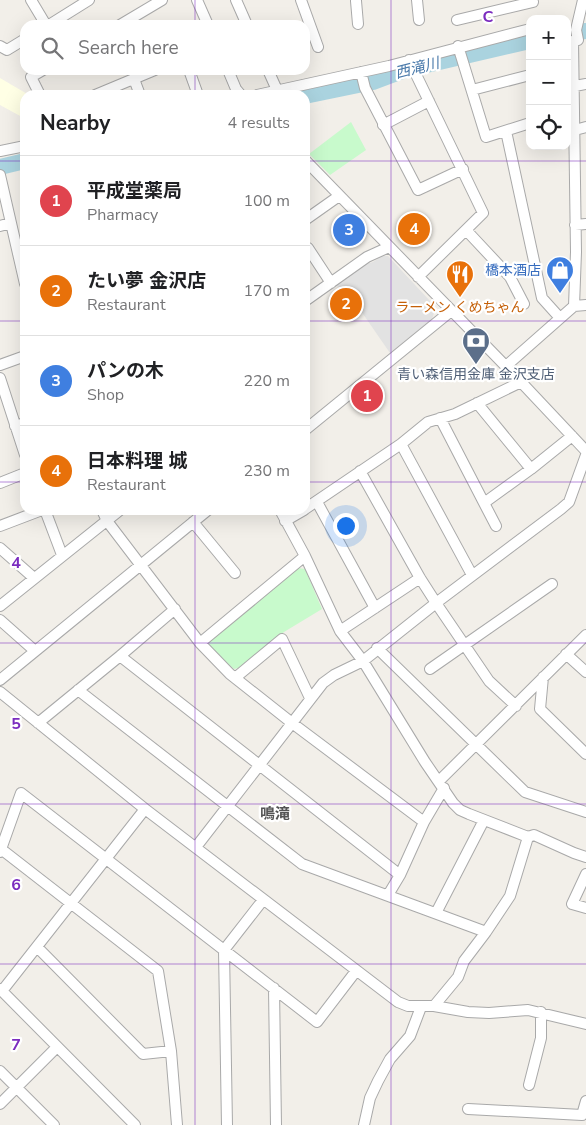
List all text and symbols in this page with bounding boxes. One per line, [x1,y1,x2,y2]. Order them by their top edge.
text: C [483,6,494,28]
map controls [526,15,571,150]
button: + [526,15,571,60]
search box [20,20,310,75]
icon: search [38,34,66,62]
text: Search here [78,35,179,61]
water label: 西滝川 [393,52,443,83]
button: − [526,60,571,105]
button: locate [526,105,571,150]
text: Nearby [40,109,110,137]
text: 4 results [228,112,290,134]
text: 平成堂薬局 [87,178,182,204]
text: 1 [51,190,61,212]
text: 100 m [243,190,290,212]
text: Pharmacy [87,204,158,226]
pin: 4 [398,210,430,248]
pin: 3 [333,211,365,249]
shop icon: 橋本酒店 [545,255,575,294]
restaurant icon: ラーメン くめちゃん [445,259,475,298]
place label: 橋本酒店 [485,261,541,280]
text: たい夢 金沢店 [87,268,206,294]
text: 2 [51,280,61,302]
text: 170 m [243,280,290,302]
pin: 2 [330,285,362,323]
text: Restaurant [87,294,166,316]
place label: ラーメン くめちゃん [395,298,525,317]
bank icon: 青い森信用金庫 金沢支店 [461,326,491,365]
text: パンの木 [87,358,164,384]
place label: 青い森信用金庫 金沢支店 [397,365,555,384]
text: 3 [51,370,61,392]
text: 220 m [243,370,290,392]
pin: 1 [351,377,383,415]
text: Shop [87,384,124,406]
text: 日本料理 城 [87,448,187,474]
text: 4 [51,460,61,482]
text: 230 m [243,460,290,482]
text: Restaurant [87,474,166,496]
your location [333,513,359,539]
text: 4 [11,552,21,574]
text: 5 [11,713,21,735]
district label: 鳴滝 [260,804,290,824]
text: 6 [11,874,21,896]
text: 7 [11,1034,21,1056]

